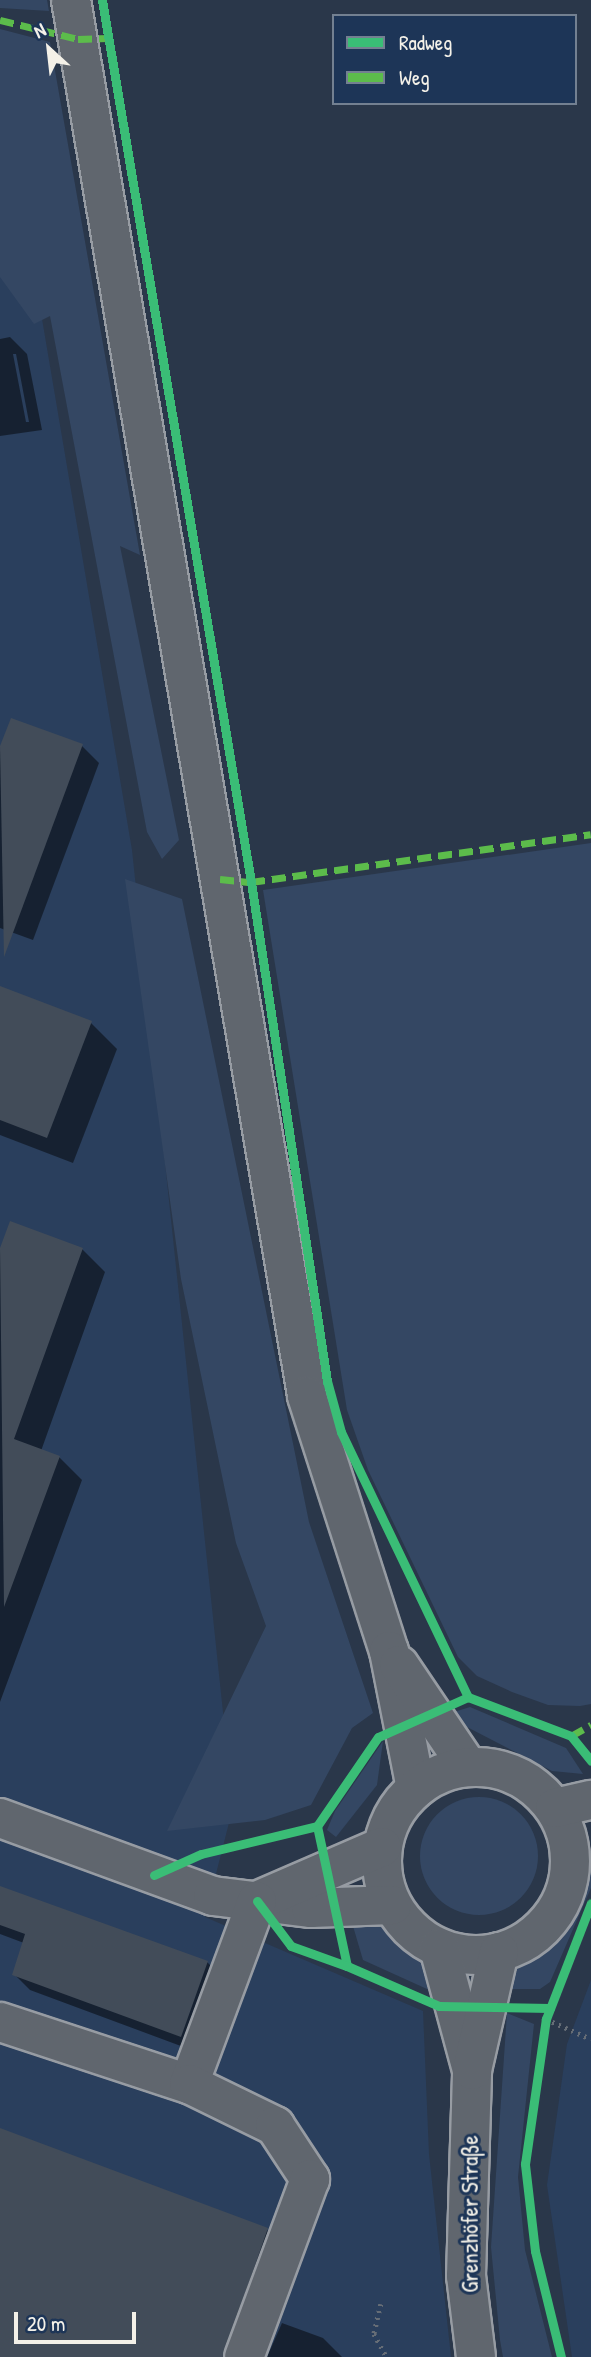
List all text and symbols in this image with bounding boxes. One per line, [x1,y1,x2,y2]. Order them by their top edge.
north arrow [14,14,84,84]
legend [332,14,577,105]
text: N [29,16,50,44]
text: Radweg [399,28,452,57]
text: Weg [399,63,430,92]
street label: Grenzhöfer Straße [456,2135,484,2293]
scale bar [18,2298,140,2342]
text: 20 m [27,2309,65,2338]

